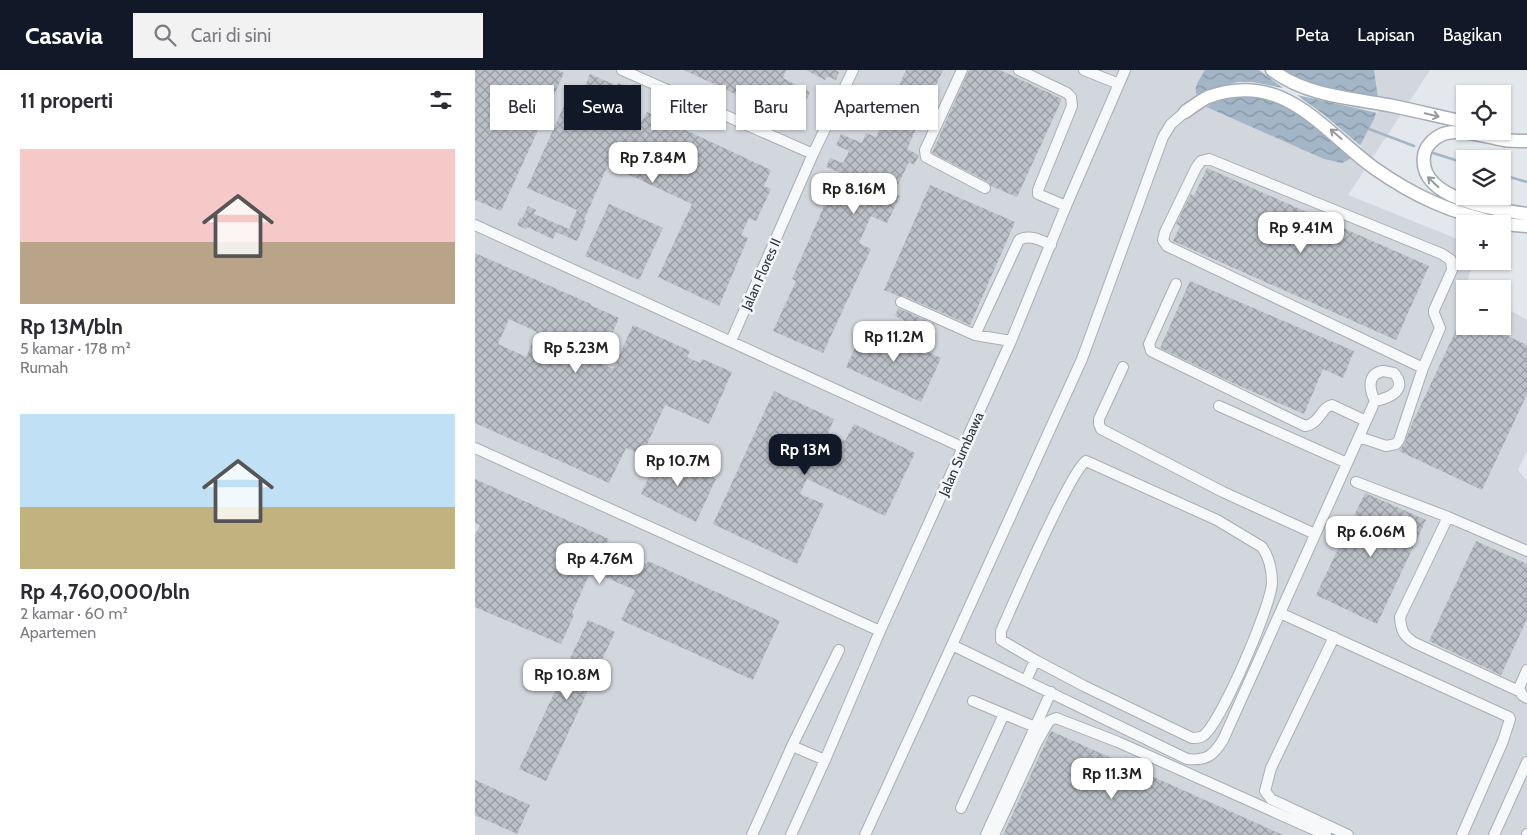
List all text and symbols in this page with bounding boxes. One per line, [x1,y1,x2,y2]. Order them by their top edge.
search box [133,13,483,58]
text: Casavia [25,21,103,50]
icon: search [151,21,179,49]
text: Cari di sini [191,24,271,47]
text: Peta [1295,24,1329,46]
text: Lapisan [1357,24,1415,46]
text: Bagikan [1443,24,1502,46]
chip: Beli [490,85,554,130]
chip: Sewa [564,85,641,130]
chip: Filter [651,85,726,130]
chip: Baru [736,85,806,130]
chip: Apartemen [816,85,938,130]
map controls [1456,85,1511,335]
button: locate [1456,85,1511,140]
icon: filters [427,86,455,114]
text: 11 properti [20,88,113,113]
one-way arrow [1424,111,1440,120]
one-way arrow [1329,129,1342,140]
pin: Rp 7.84M [601,142,705,184]
text: Rp 7.84M [620,148,686,167]
button: layers [1456,150,1511,205]
pin: Rp 8.16M [802,172,906,215]
one-way arrow [1427,176,1439,188]
text: Rp 8.16M [822,179,886,198]
icon: home [193,181,283,271]
pin: Rp 9.41M [1249,212,1353,254]
button: + [1456,215,1511,270]
text: Rp 9.41M [1269,218,1333,237]
street label: Jalan Flores II [737,235,785,314]
button: − [1456,280,1511,335]
text: Rp 13M/bln [20,314,123,339]
pin: Rp 11.2M [842,320,946,363]
text: Rp 11.2M [864,327,924,346]
pin: Rp 5.23M [524,332,628,374]
text: Rp 5.23M [543,338,609,357]
text: 5 kamar · 178 m² [20,339,131,358]
text: Rumah [20,358,68,377]
street label: Jalan Sumbawa [934,409,988,500]
pin: Rp 13M [764,434,846,476]
text: Rp 13M [780,440,830,459]
pin: Rp 10.7M [626,444,730,487]
icon: home [193,446,283,536]
text: Rp 10.7M [646,451,710,470]
pin: Rp 6.06M [1319,516,1423,558]
text: Rp 6.06M [1337,522,1405,541]
pin: Rp 4.76M [548,542,652,585]
text: Rp 4.76M [567,549,633,568]
text: Rp 4,760,000/bln [20,579,190,604]
text: 2 kamar · 60 m² [20,604,128,623]
text: Apartemen [20,623,96,642]
pin: Rp 10.8M [515,658,619,701]
text: Rp 10.8M [534,665,600,684]
pin: Rp 11.3M [1060,758,1164,800]
text: Rp 11.3M [1082,764,1142,783]

